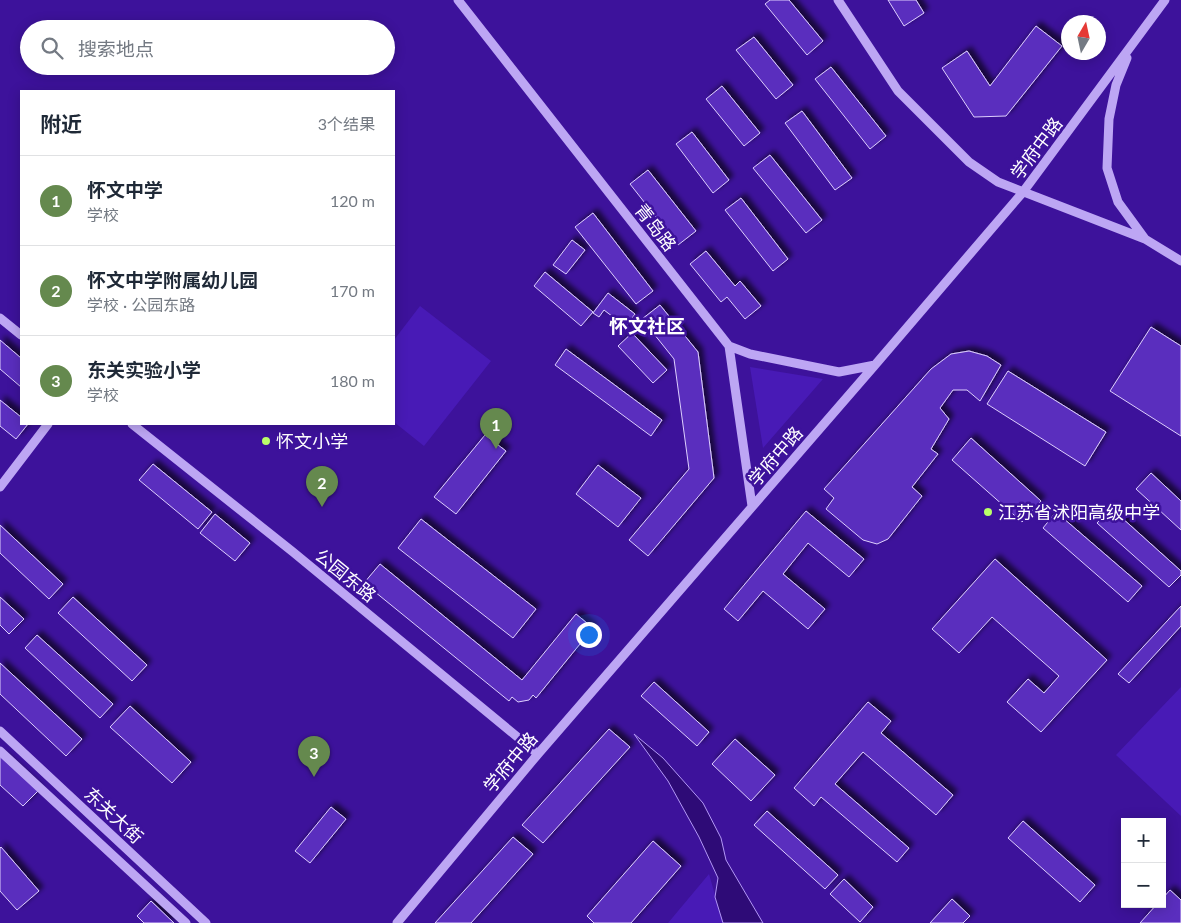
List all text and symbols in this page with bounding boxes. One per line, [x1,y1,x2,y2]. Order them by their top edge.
north arrow [1061,15,1106,60]
search box [20,20,395,75]
icon: search [38,34,66,62]
text: 搜索地点 [78,37,154,60]
text: 附近 [40,111,82,136]
street label: 学府中路 [1006,113,1066,183]
text: 3个结果 [318,114,375,133]
text: 怀文中学 [87,178,163,201]
text: 1 [51,191,61,210]
text: 120 m [330,191,375,210]
street label: 青岛路 [631,199,681,255]
text: 学校 [87,205,119,224]
text: 怀文中学附属幼儿园 [87,268,258,291]
text: 2 [51,281,61,300]
text: 170 m [330,281,375,300]
text: 学校 · 公园东路 [87,295,195,314]
district label: 怀文社区 [609,314,685,337]
text: 东关实验小学 [87,358,201,381]
text: 3 [51,371,61,390]
text: 180 m [330,371,375,390]
text: 学校 [87,385,119,404]
pin: 1 [480,408,512,449]
street label: 学府中路 [743,422,807,490]
place label: 怀文小学 [276,430,348,452]
marker: 怀文小学 [260,435,272,447]
pin: 2 [306,466,338,507]
place label: 江苏省沭阳高级中学 [998,501,1160,523]
marker: 江苏省沭阳高级中学 [982,506,994,518]
street label: 公园东路 [311,544,381,606]
your location [576,622,602,648]
street label: 学府中路 [478,727,542,797]
pin: 3 [298,736,330,777]
street label: 东关大街 [80,782,148,848]
map controls [1121,818,1166,908]
button: + [1121,818,1166,863]
button: − [1121,863,1166,908]

